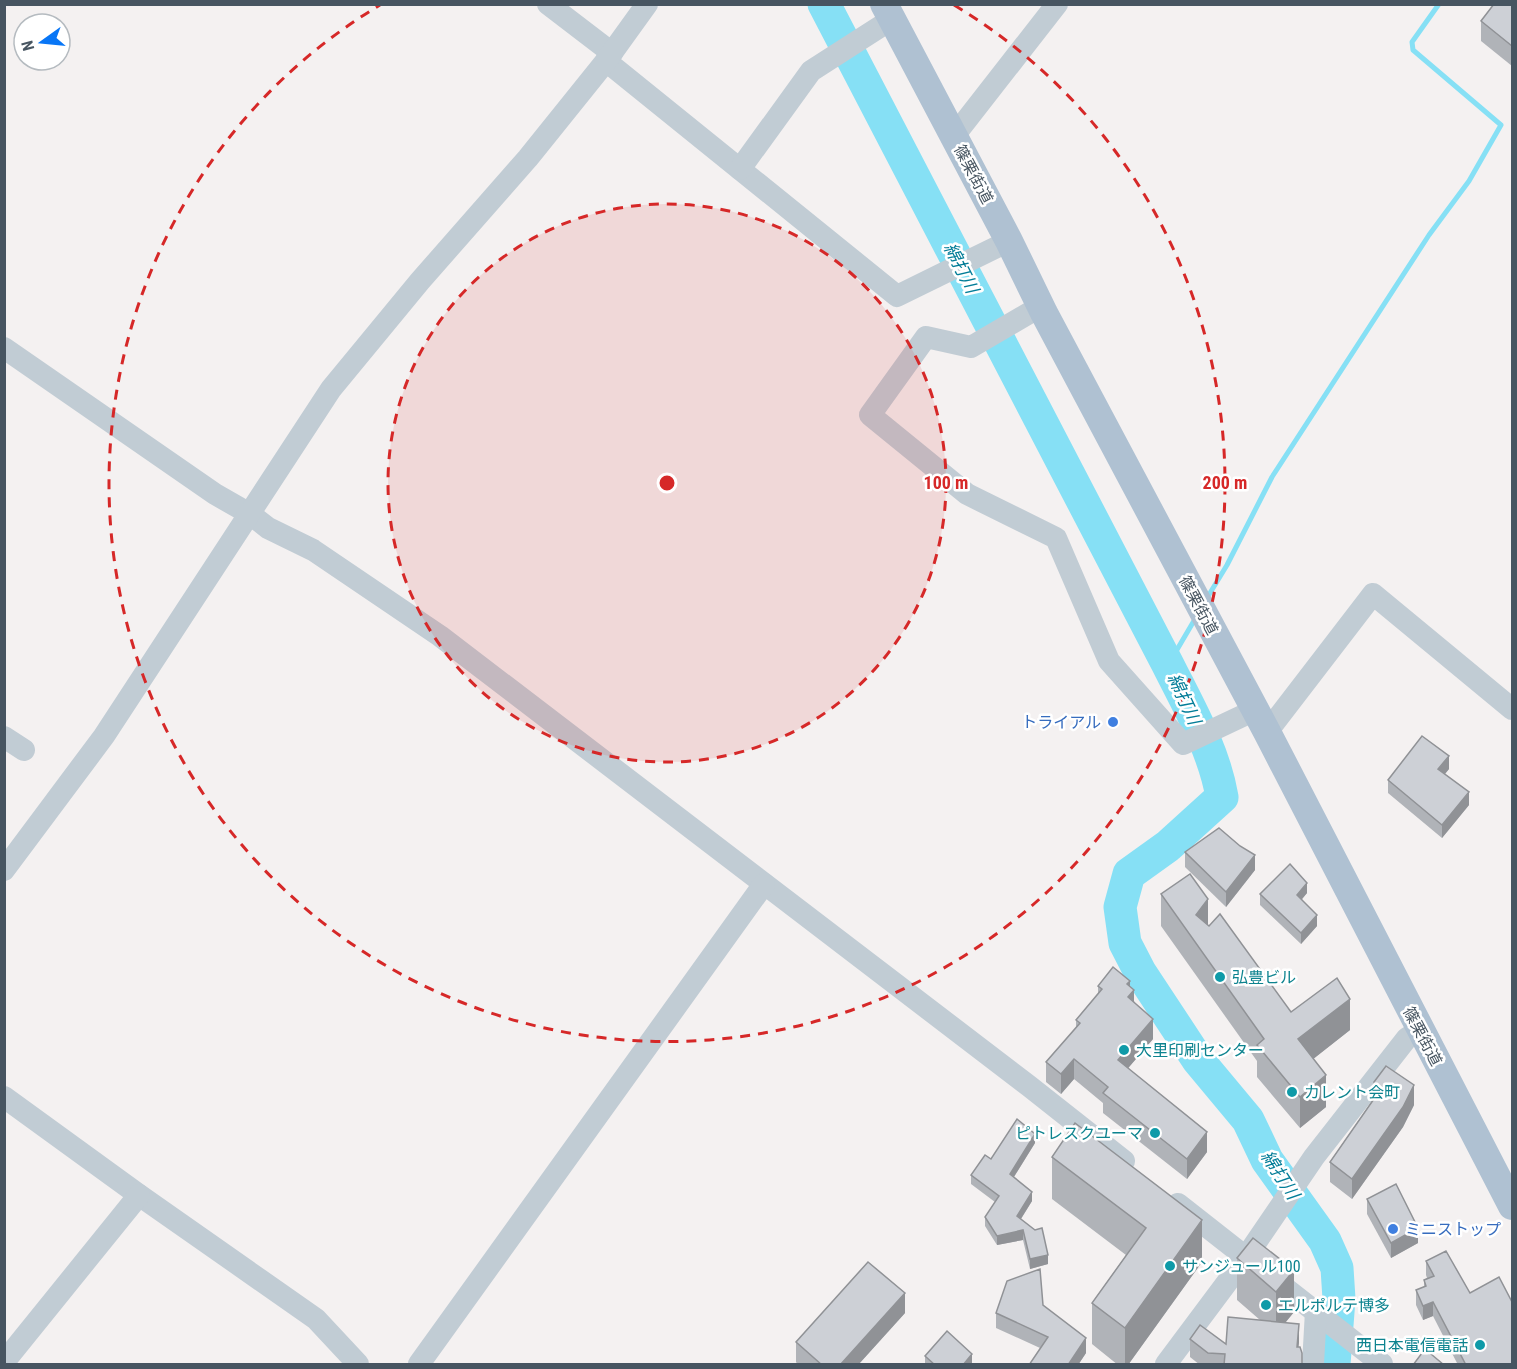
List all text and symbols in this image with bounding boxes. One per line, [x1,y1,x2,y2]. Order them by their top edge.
north arrow [12,12,72,72]
text: N [18,39,38,53]
street label: 篠栗街道 [950,142,997,207]
water label: 綿打川 [940,239,984,298]
text: 100 m [924,472,968,493]
text: 200 m [1203,472,1247,493]
centre of rings [657,473,677,493]
street label: 篠栗街道 [1175,573,1222,638]
water label: 綿打川 [1164,670,1206,730]
place label: トライアル [1021,713,1101,732]
marker: トライアル [1106,715,1120,729]
place label: 弘豊ビル [1232,968,1296,987]
marker: 弘豊ビル [1213,970,1227,984]
street label: 篠栗街道 [1399,1004,1446,1069]
place label: 大里印刷センター [1136,1041,1264,1060]
marker: 大里印刷センター [1117,1043,1131,1057]
place label: カレント会町 [1304,1083,1400,1102]
marker: カレント会町 [1285,1085,1299,1099]
place label: ピトレスクユーマ [1015,1124,1143,1143]
marker: ピトレスクユーマ [1148,1126,1162,1140]
water label: 綿打川 [1257,1146,1305,1205]
place label: ミニストップ [1405,1220,1501,1239]
marker: ミニストップ [1386,1222,1400,1236]
place label: サンジュール100 [1182,1257,1301,1276]
marker: サンジュール100 [1163,1259,1177,1273]
place label: エルポルテ博多 [1278,1296,1390,1315]
marker: エルポルテ博多 [1259,1298,1273,1312]
place label: 西日本電信電話 [1356,1336,1468,1355]
marker: 西日本電信電話 [1473,1338,1487,1352]

